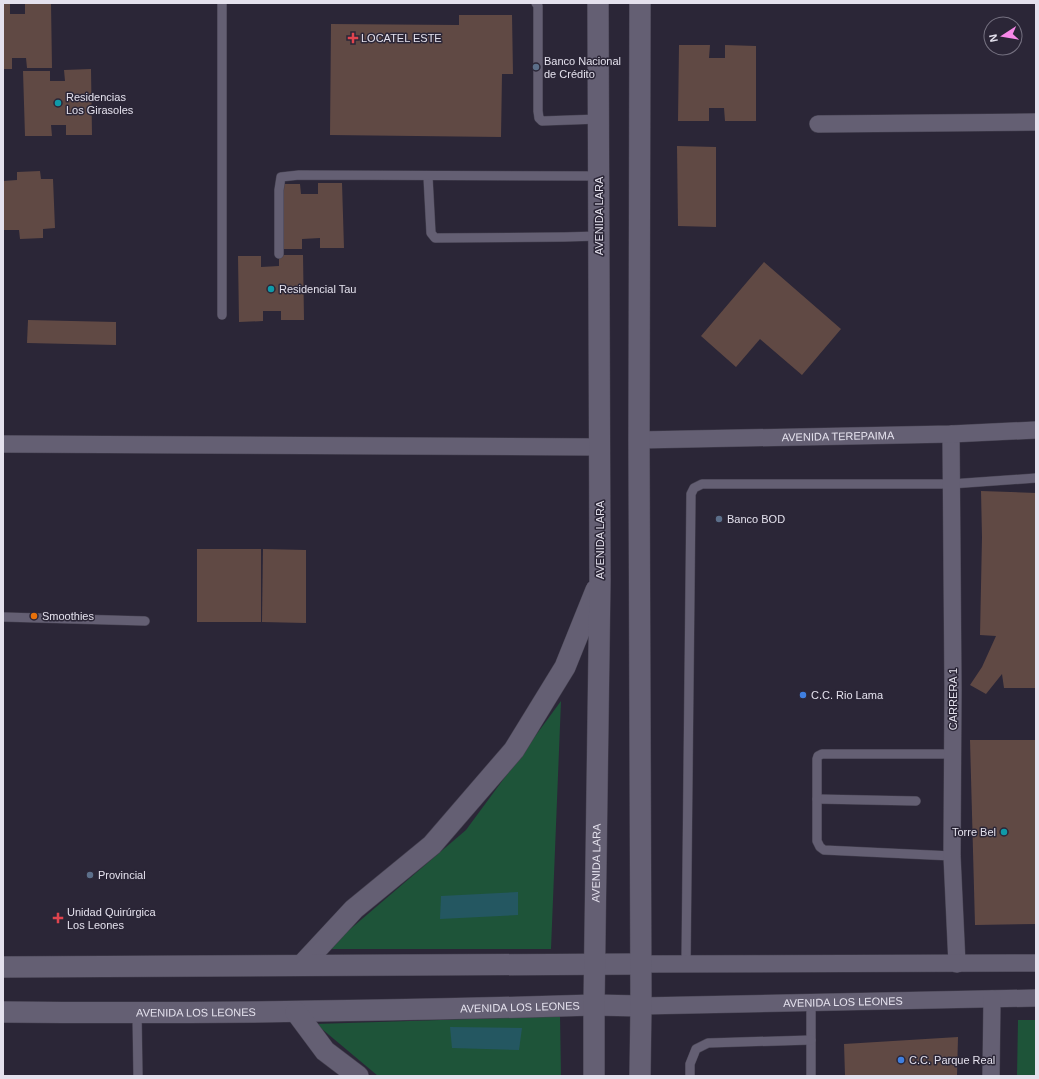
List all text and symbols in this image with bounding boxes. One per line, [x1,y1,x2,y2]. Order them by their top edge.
north arrow [983,16,1023,56]
place label: LOCATEL ESTE [361,32,442,44]
marker: LOCATEL ESTE [348,33,358,43]
text: N [987,33,1000,43]
place label: Banco Nacional de Crédito [544,55,621,80]
marker: Banco Nacional de Crédito [531,62,541,72]
place label: Residencias Los Girasoles [66,91,134,116]
marker: Residencias Los Girasoles [53,98,63,108]
street label: AVENIDA LARA [593,176,605,255]
place label: Residencial Tau [279,283,356,295]
marker: Residencial Tau [266,284,276,294]
street label: AVENIDA TEREPAIMA [782,429,895,443]
street label: AVENIDA LARA [594,500,606,579]
place label: Banco BOD [727,513,785,525]
marker: Banco BOD [714,514,724,524]
place label: Smoothies [42,610,94,622]
marker: Smoothies [29,611,39,621]
street label: CARRERA 1 [947,668,959,730]
place label: C.C. Rio Lama [811,689,884,701]
marker: C.C. Rio Lama [798,690,808,700]
street label: AVENIDA LARA [589,823,603,902]
place label: Torre Bel [952,826,996,838]
marker: Torre Bel [999,827,1009,837]
place label: Provincial [98,869,146,881]
marker: Provincial [85,870,95,880]
place label: Unidad Quirúrgica Los Leones [67,906,157,931]
marker: Unidad Quirúrgica Los Leones [52,912,64,924]
street label: AVENIDA LOS LEONES [783,995,903,1009]
street label: AVENIDA LOS LEONES [460,999,580,1015]
street label: AVENIDA LOS LEONES [136,1006,256,1019]
place label: C.C. Parque Real [909,1054,995,1066]
marker: C.C. Parque Real [896,1055,906,1065]

